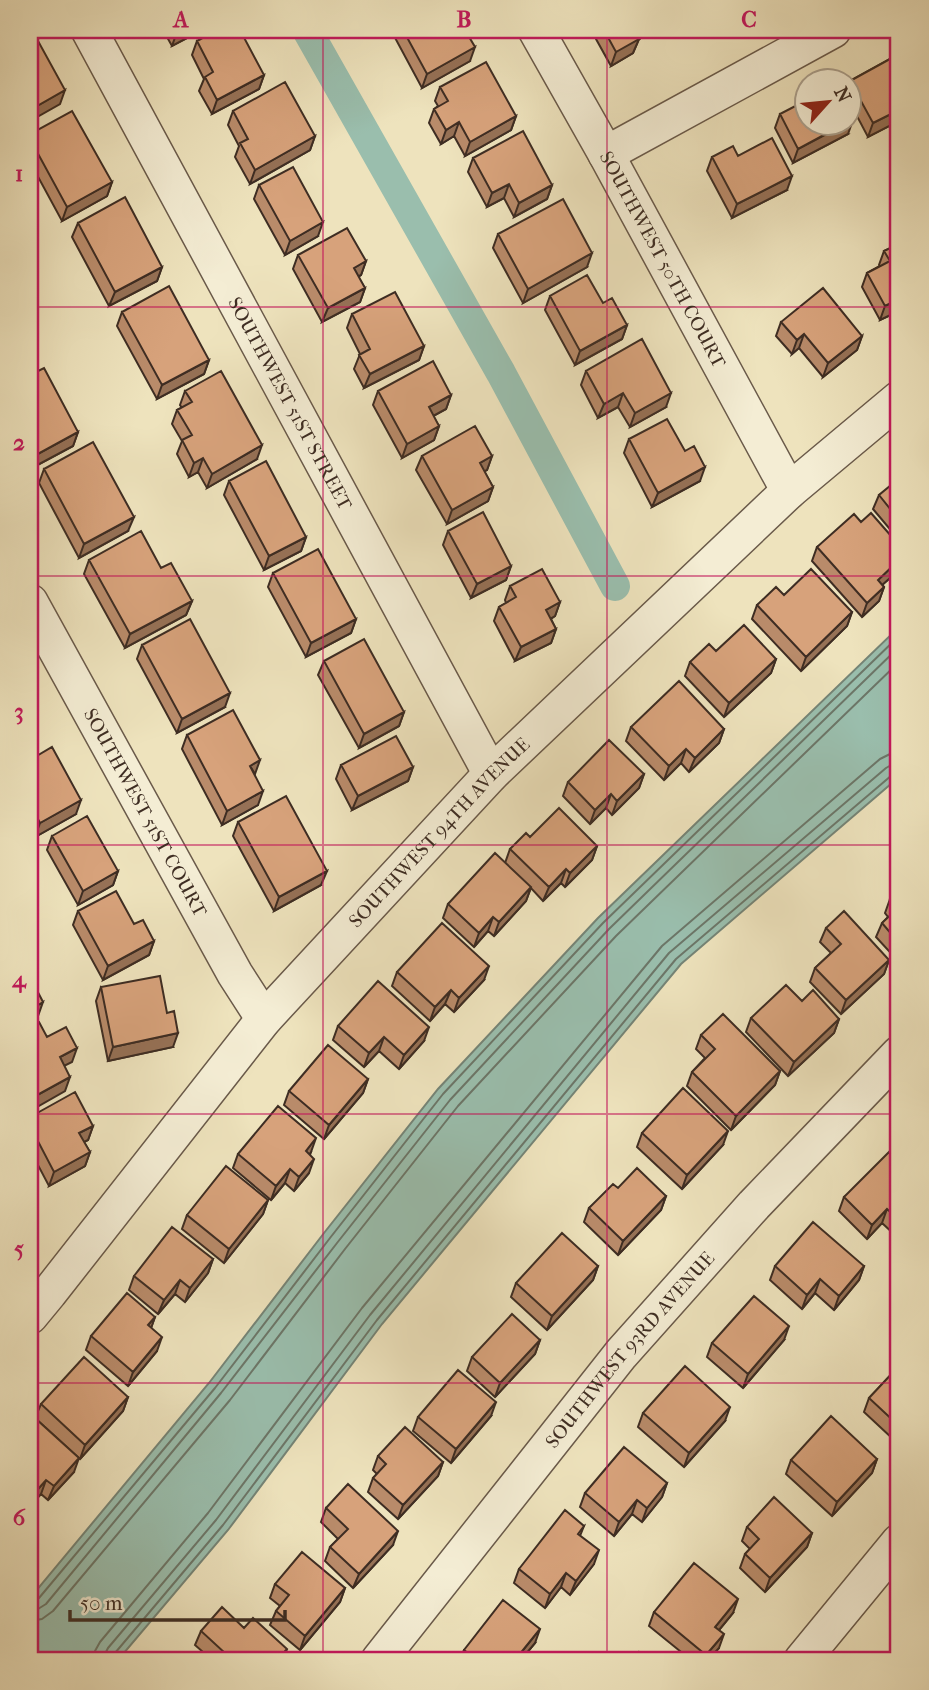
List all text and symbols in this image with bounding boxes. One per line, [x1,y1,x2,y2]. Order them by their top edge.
text: A [172,6,190,33]
text: B [457,6,472,33]
text: C [741,6,757,33]
north arrow [792,66,862,136]
text: N [829,83,856,107]
street label: SOUTHWEST 50TH COURT [595,148,730,372]
text: 1 [15,160,23,187]
street label: SOUTHWEST 51ST STREET [223,293,356,514]
text: 2 [13,429,25,456]
text: 3 [14,698,24,725]
street label: SOUTHWEST 51ST COURT [79,705,211,921]
street label: SOUTHWEST 94TH AVENUE [345,733,535,932]
text: 4 [11,966,27,993]
text: 5 [14,1235,24,1262]
street label: SOUTHWEST 93RD AVENUE [541,1247,719,1453]
text: 6 [13,1504,26,1531]
scale bar [70,1578,285,1622]
text: 50 m [80,1591,123,1615]

